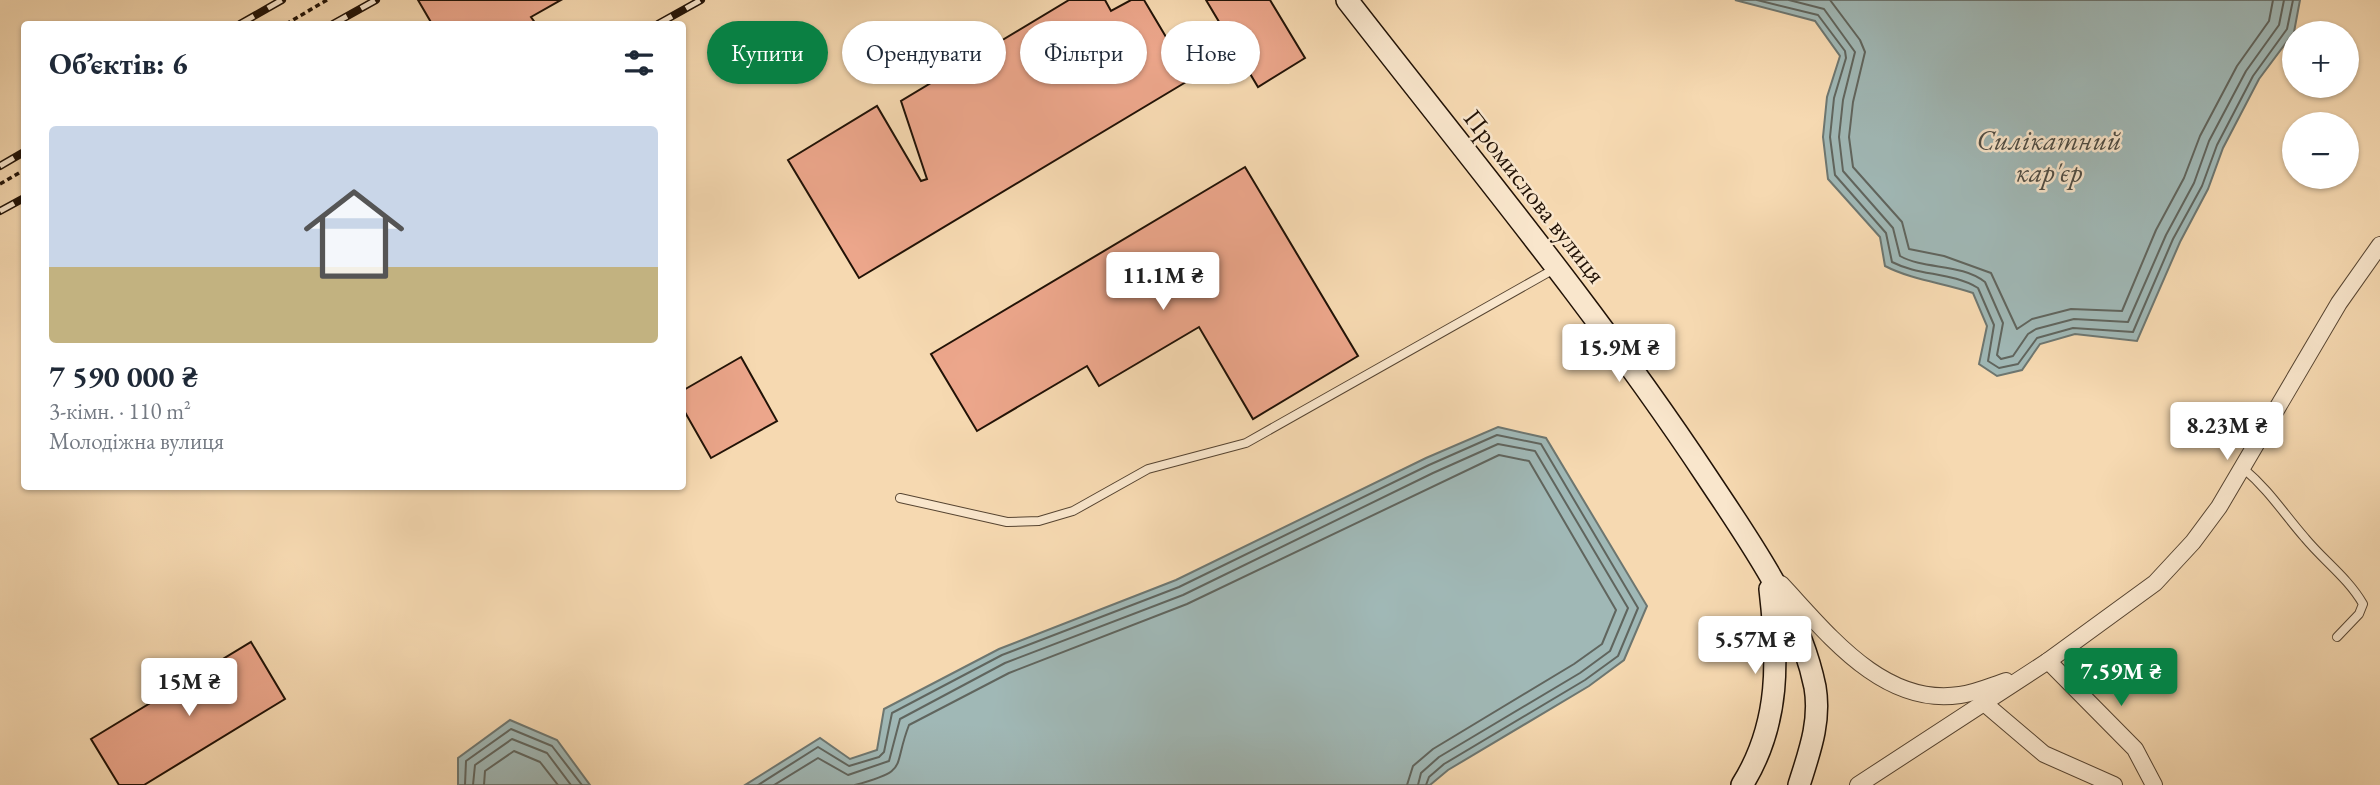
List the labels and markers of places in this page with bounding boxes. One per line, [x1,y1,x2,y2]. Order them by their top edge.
pin: 11.1M ₴ [1098,252,1228,312]
pin: 15.9M ₴ [1554,324,1684,384]
pin: 8.23M ₴ [2162,402,2292,462]
pin: 5.57M ₴ [1690,616,1820,676]
pin: 7.59M ₴ [2056,648,2186,708]
pin: 15M ₴ [140,658,238,718]

